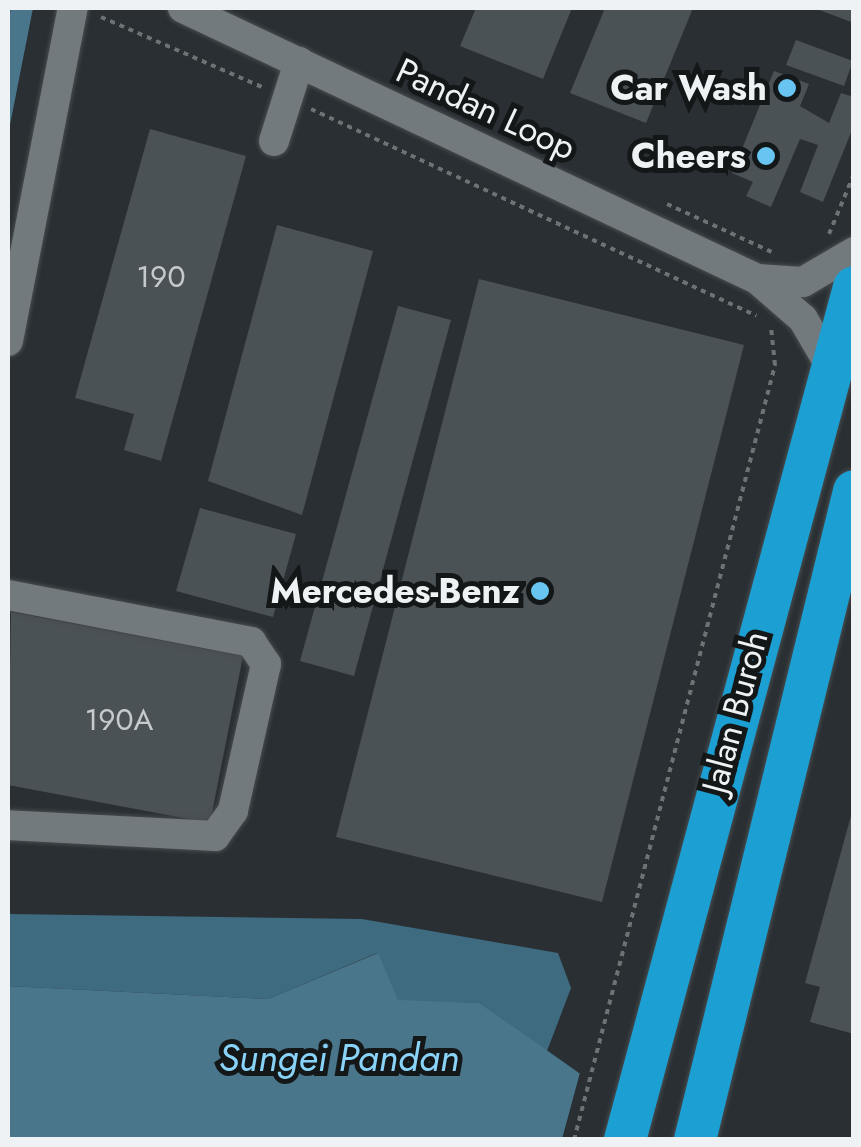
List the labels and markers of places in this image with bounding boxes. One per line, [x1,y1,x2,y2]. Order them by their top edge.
place label: Car Wash [610,67,767,109]
marker: Car Wash [776,77,798,99]
place label: Cheers [631,135,746,177]
marker: Cheers [755,145,777,167]
place label: Mercedes-Benz [270,570,520,612]
marker: Mercedes-Benz [529,580,551,602]

